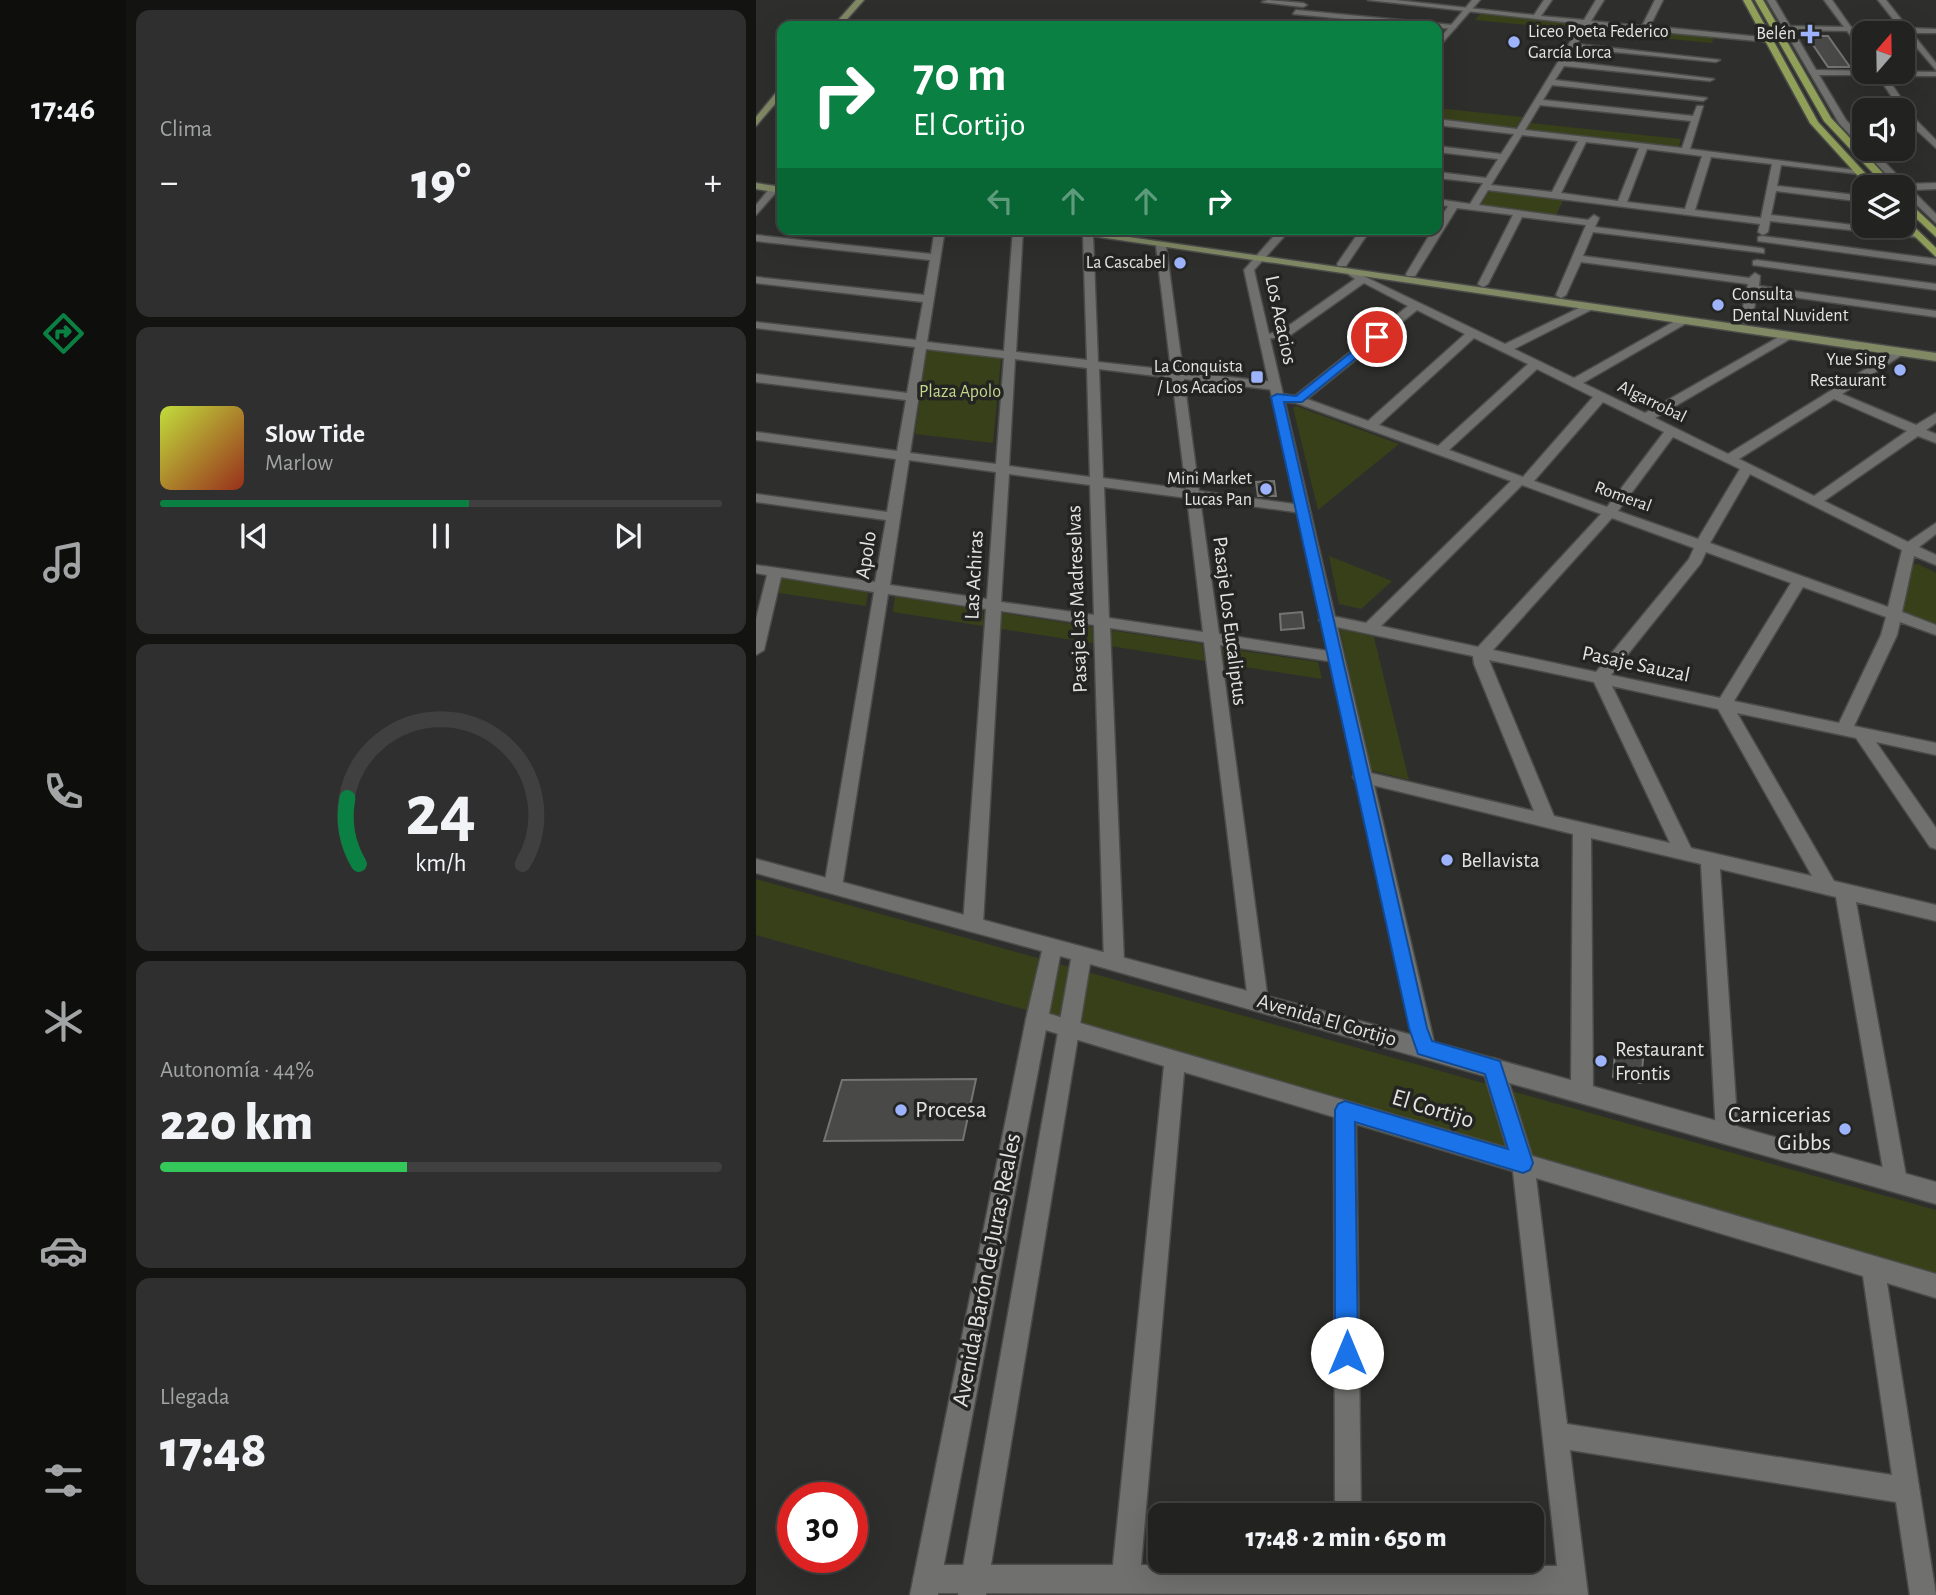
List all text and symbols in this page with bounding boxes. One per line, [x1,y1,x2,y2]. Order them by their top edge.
north arrow [1852,21,1914,84]
map controls [1852,21,1915,238]
place label: Liceo Poeta Federico García Lorca [1528,23,1669,62]
place label: Belén [1756,25,1796,43]
marker: Belén [1802,26,1818,42]
marker: Liceo Poeta Federico García Lorca [1506,34,1522,50]
icon: right [798,49,889,140]
text: 70 m [913,51,1007,100]
text: 17:46 [31,93,95,125]
button: sound [1852,98,1915,161]
text: El Cortijo [913,109,1025,141]
text: Clima [160,118,212,141]
text: 19° [411,156,471,208]
text: − [160,164,178,202]
text: + [704,164,722,202]
button: layers [1852,175,1915,238]
icon: left [981,182,1019,220]
icon: ahead [1054,182,1092,220]
icon: ahead [1127,182,1165,220]
icon: right [1200,182,1238,220]
place label: La Cascabel [1086,254,1166,272]
marker: La Cascabel [1172,255,1188,271]
street label: Los Acacios [1261,274,1301,366]
place label: Consulta Dental Nuvident [1732,286,1849,325]
marker: Consulta Dental Nuvident [1710,297,1726,313]
pin [1347,307,1407,367]
icon: directions [39,309,88,358]
icon: arrive [1358,318,1396,356]
place label: Yue Sing Restaurant [1810,351,1886,390]
place label: La Conquista / Los Acacios [1154,358,1243,397]
marker: Yue Sing Restaurant [1892,362,1908,378]
marker: La Conquista / Los Acacios [1249,369,1265,385]
street label: Algarrobal [1615,378,1689,426]
park label: Plaza Apolo [919,383,1001,401]
text: Slow Tide [265,421,365,447]
text: Marlow [265,452,333,475]
place label: Mini Market Lucas Pan [1167,470,1252,509]
street label: Romeral [1592,478,1654,516]
marker: Mini Market Lucas Pan [1258,481,1274,497]
street label: Pasaje Las Madreselvas [1063,505,1091,693]
icon: previous [235,517,273,555]
icon: pause [422,517,460,555]
icon: next [609,517,647,555]
street label: Apolo [852,530,880,580]
street label: Las Achiras [961,530,987,620]
street label: Pasaje Los Eucaliptus [1209,535,1251,707]
icon: music [39,538,88,587]
street label: Pasaje Sauzal [1580,642,1692,686]
icon: phone [39,767,88,816]
text: 24 [406,776,476,849]
text: km/h [415,850,467,875]
place label: Bellavista [1461,850,1540,871]
marker: Bellavista [1439,852,1455,868]
street label: Avenida El Cortijo [1255,990,1399,1050]
icon: climate [39,997,88,1046]
place label: Restaurant Frontis [1615,1039,1704,1084]
marker: Restaurant Frontis [1593,1053,1609,1069]
text: Autonomía · 44% [160,1059,314,1082]
street label: El Cortijo [1389,1085,1477,1133]
text: 220 km [160,1097,313,1149]
place label: Procesa [915,1098,987,1122]
marker: Procesa [893,1102,909,1118]
place label: Carnicerias Gibbs [1728,1103,1831,1155]
marker: Carnicerias Gibbs [1837,1121,1853,1137]
street label: Avenida Barón de Juras Reales [949,1131,1025,1409]
icon: car [39,1226,88,1275]
position arrow [1310,1316,1384,1390]
text: Llegada [160,1386,230,1409]
text: 17:48 [160,1424,267,1476]
icon: filters [39,1456,88,1505]
speed limit sign: 30 [777,1482,868,1573]
text: 17:48 · 2 min · 650 m [1246,1525,1446,1551]

